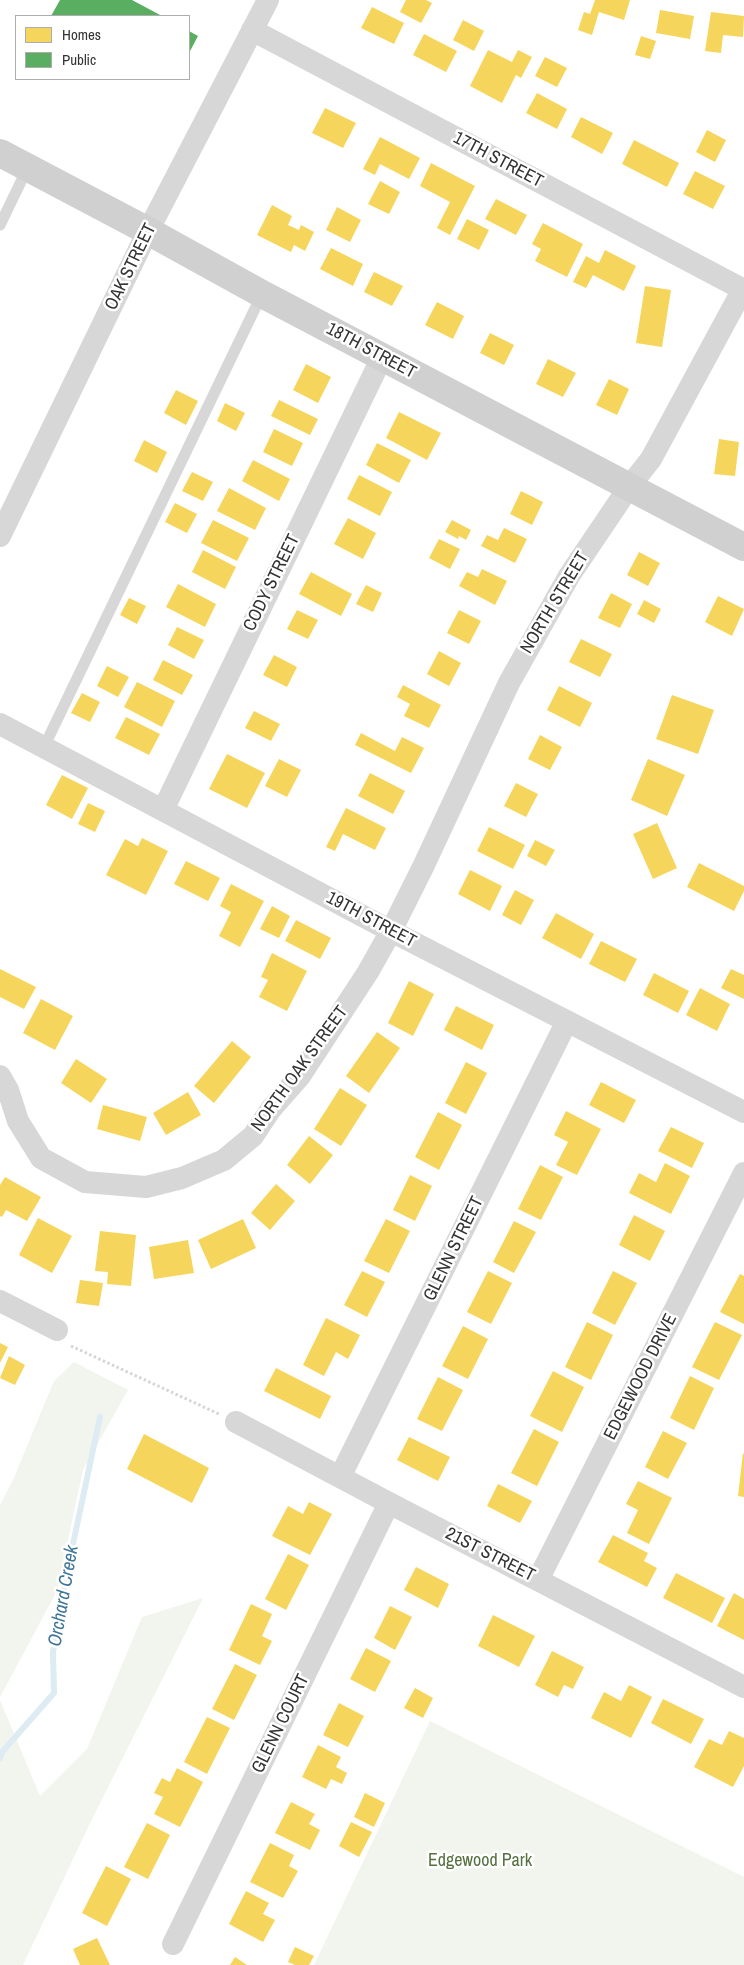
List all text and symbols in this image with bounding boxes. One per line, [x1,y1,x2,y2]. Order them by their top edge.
legend [15,15,190,80]
text: Homes [62,24,101,45]
text: Public [62,49,96,70]
street label: 17TH STREET [449,127,547,193]
street label: OAK STREET [101,220,161,314]
street label: 18TH STREET [322,318,420,384]
street label: CODY STREET [239,531,305,635]
street label: NORTH STREET [516,548,594,658]
street label: 19TH STREET [322,887,420,953]
street label: NORTH OAK STREET [247,1002,353,1136]
street label: GLENN STREET [419,1193,489,1305]
street label: EDGEWOOD DRIVE [600,1310,682,1444]
street label: 21ST STREET [442,1523,538,1587]
water label: Orchard Creek [44,1544,84,1648]
street label: GLENN COURT [248,1671,314,1777]
park label: Edgewood Park [428,1850,532,1872]

